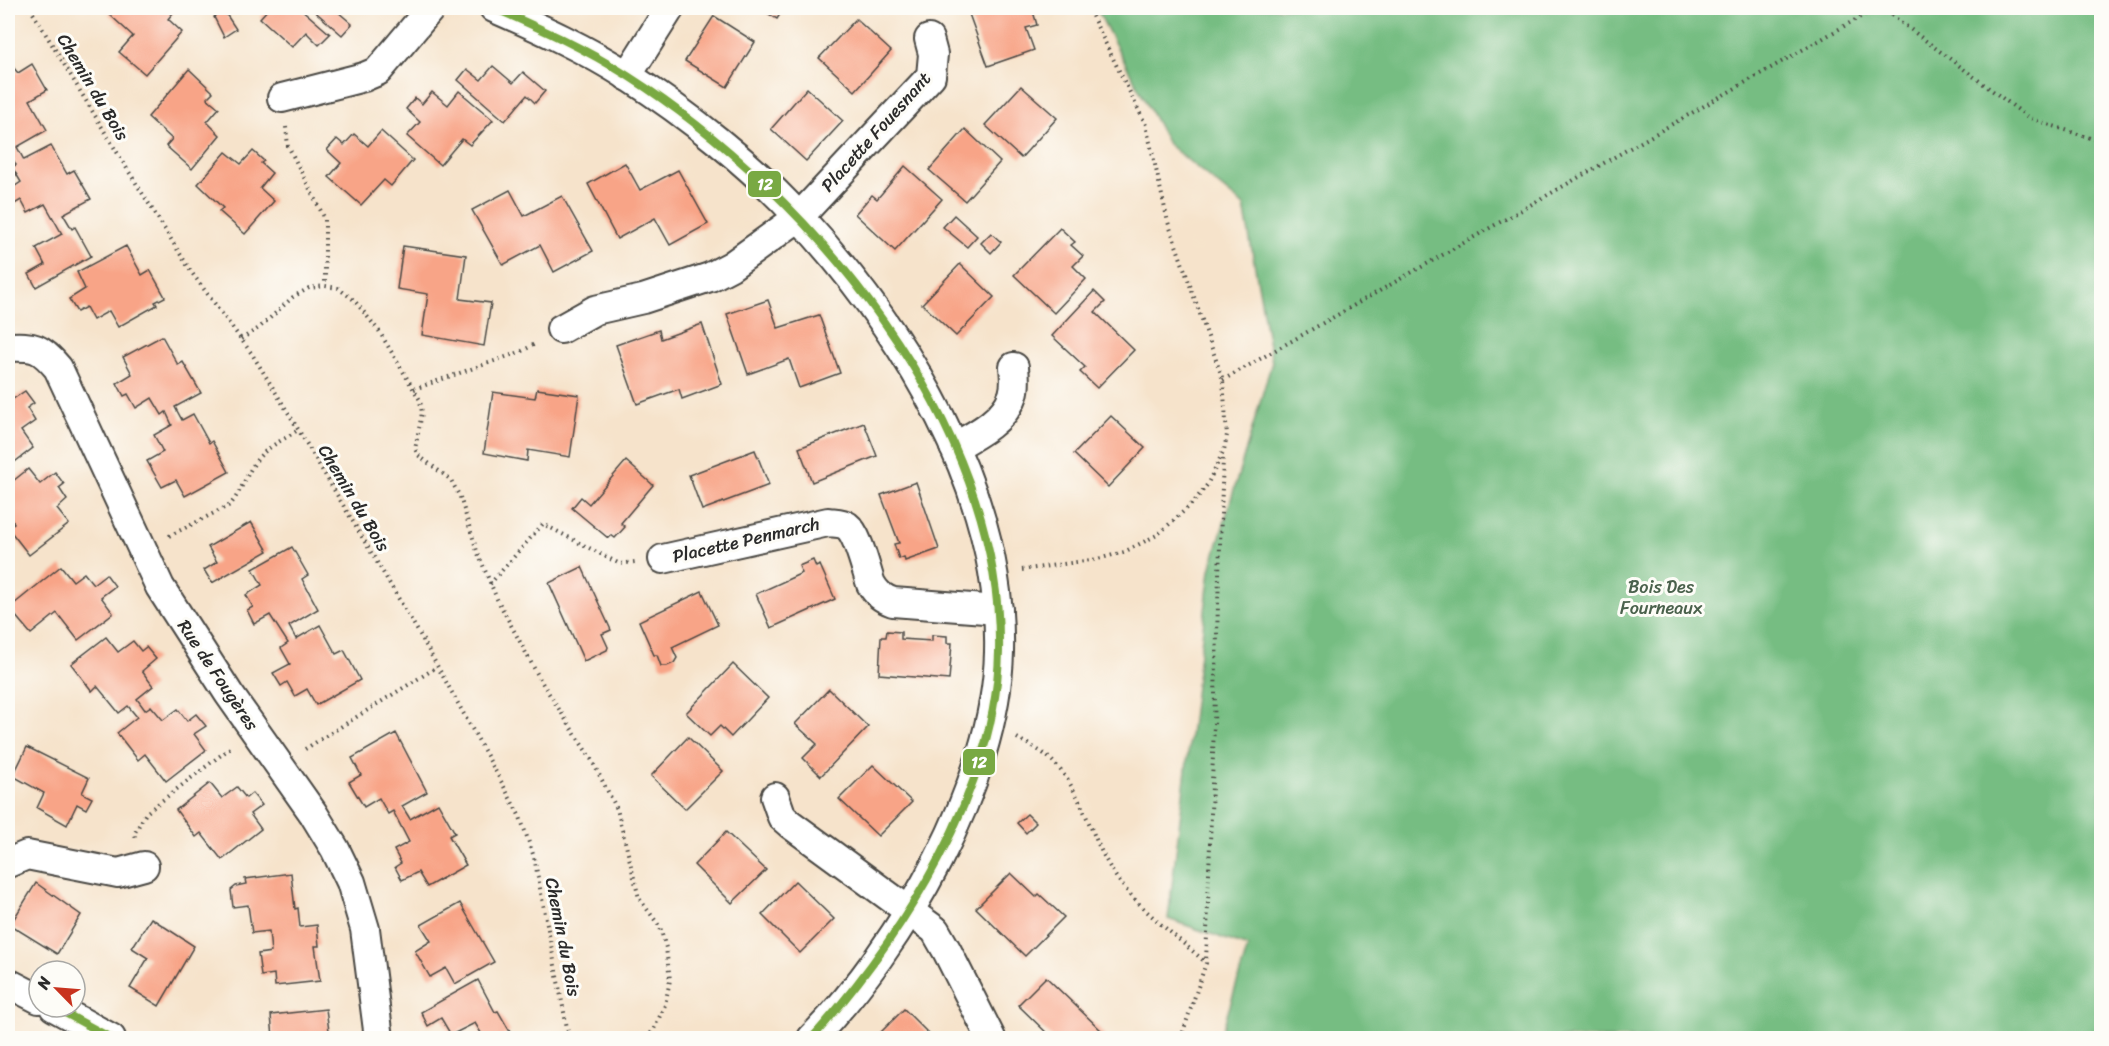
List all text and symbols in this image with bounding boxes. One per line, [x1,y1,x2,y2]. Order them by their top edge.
street label: Chemin du Bois [48,27,138,148]
street label: Placette Fouesnant [813,64,939,200]
line badge: 12 [747,170,782,198]
text: 12 [757,170,774,199]
street label: Chemin du Bois [309,438,399,559]
street label: Placette Penmarch [669,508,823,572]
park label: Bois Des Fourneaux [1620,571,1703,624]
street label: Rue de Fougères [169,613,268,738]
line badge: 12 [962,748,996,776]
text: 12 [971,748,988,777]
street label: Chemin du Bois [536,875,590,1000]
north arrow [27,959,87,1019]
text: N [28,971,60,995]

